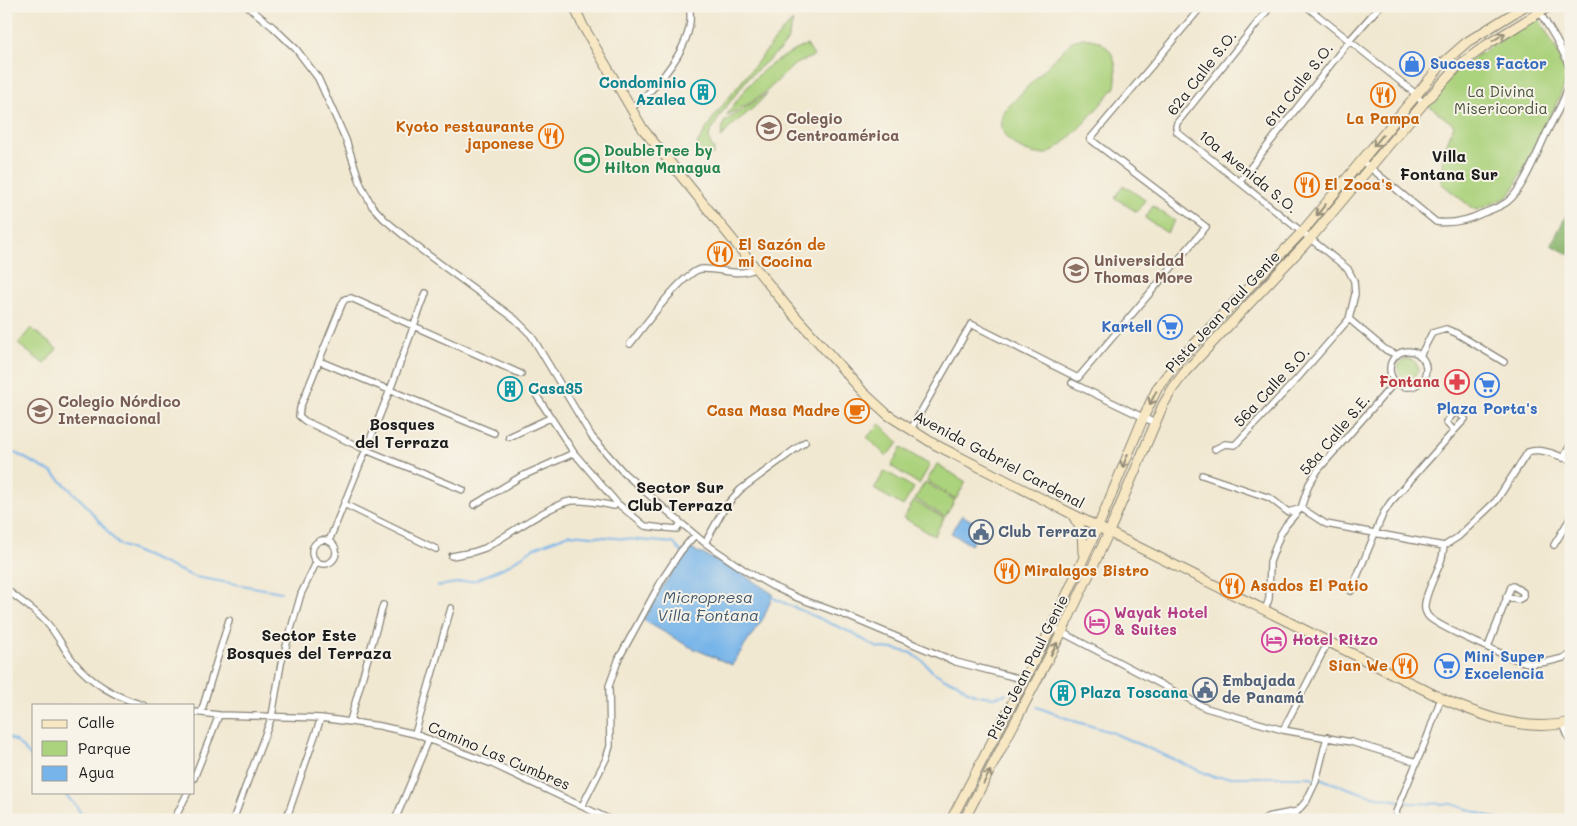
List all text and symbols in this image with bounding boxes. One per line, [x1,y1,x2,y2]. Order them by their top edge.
street label: 62a Calle S.O. [1162,26,1241,119]
one-way arrow [1492,32,1506,43]
street label: 61a Calle S.O. [1259,39,1337,130]
shop icon: Success Factor [1399,51,1425,77]
place label: Success Factor [1430,53,1547,73]
place label: Condominio Azalea [599,72,686,109]
building icon: Condominio Azalea [690,79,716,105]
park label: La Divina Misericordia [1454,81,1548,118]
restaurant icon: La Pampa [1370,82,1396,108]
place label: Colegio Centroamérica [786,108,899,145]
place label: La Pampa [1346,108,1420,128]
school or university icon: Colegio Centroamérica [756,115,782,141]
place label: Kyoto restaurante japonese [396,116,534,153]
restaurant icon: Kyoto restaurante japonese [538,123,564,149]
street label: 10a Avenida S.O. [1195,125,1302,217]
one-way arrow [1373,134,1384,147]
place label: DoubleTree by Hilton Managua [604,140,721,177]
district label: Villa Fontana Sur [1400,145,1498,184]
sports icon: DoubleTree by Hilton Managua [574,147,600,173]
restaurant icon: El Zoca's [1294,172,1320,198]
place label: El Zoca's [1324,174,1393,194]
one-way arrow [1315,203,1326,216]
place label: El Sazón de mi Cocina [738,234,826,271]
restaurant icon: El Sazón de mi Cocina [707,241,733,267]
street label: Pista Jean Paul Genie [1161,246,1284,377]
place label: Universidad Thomas More [1094,250,1193,287]
school or university icon: Universidad Thomas More [1063,257,1089,283]
supermarket icon: Kartell [1157,314,1183,340]
place label: Kartell [1101,316,1152,336]
street label: 56a Calle S.O. [1229,342,1314,431]
pharmacy icon: Fontana [1444,369,1470,395]
place label: Fontana [1379,371,1440,391]
supermarket icon: Plaza Porta's [1474,372,1500,398]
building icon: Casa35 [497,376,523,402]
place label: Casa35 [528,378,583,398]
one-way arrow [1148,390,1157,405]
street label: 58a Calle S.E. [1295,390,1374,479]
place label: Colegio Nórdico Internacional [58,391,181,428]
school or university icon: Colegio Nórdico Internacional [27,398,53,424]
cafe icon: Casa Masa Madre [844,398,870,424]
place label: Plaza Porta's [1436,398,1538,418]
place label: Casa Masa Madre [706,400,840,420]
street label: Avenida Gabriel Cardenal [911,406,1088,513]
district label: Bosques del Terraza [355,413,449,452]
one-way arrow [1120,454,1129,469]
district label: Sector Sur Club Terraza [627,476,733,515]
public building icon: Club Terraza [968,519,994,545]
place label: Club Terraza [998,521,1097,541]
restaurant icon: Miralagos Bistro [994,558,1020,584]
place label: Miralagos Bistro [1024,560,1149,580]
restaurant icon: Asados El Patio [1219,573,1245,599]
place label: Asados El Patio [1250,575,1368,595]
water label: Micropresa Villa Fontana [657,586,759,625]
street label: Pista Jean Paul Genie [982,591,1072,742]
place label: Wayak Hotel & Suites [1114,602,1208,639]
hotel icon: Wayak Hotel & Suites [1084,609,1110,635]
district label: Sector Este Bosques del Terraza [226,624,392,663]
hotel icon: Hotel Ritzo [1261,627,1287,653]
place label: Hotel Ritzo [1292,629,1378,649]
one-way arrow [1050,642,1059,657]
place label: Mini Super Excelencia [1464,646,1545,683]
restaurant icon: Sian We [1392,653,1418,679]
supermarket icon: Mini Super Excelencia [1434,653,1460,679]
place label: Sian We [1329,655,1388,675]
place label: Embajada de Panamá [1222,670,1304,707]
public building icon: Embajada de Panamá [1192,677,1218,703]
building icon: Plaza Toscana [1050,680,1076,706]
place label: Plaza Toscana [1080,682,1188,702]
legend [32,704,195,794]
text: Calle [78,712,115,732]
street label: Camino Las Cumbres [425,716,573,794]
text: Parque [78,738,131,758]
text: Agua [78,762,115,782]
one-way arrow [982,769,992,784]

